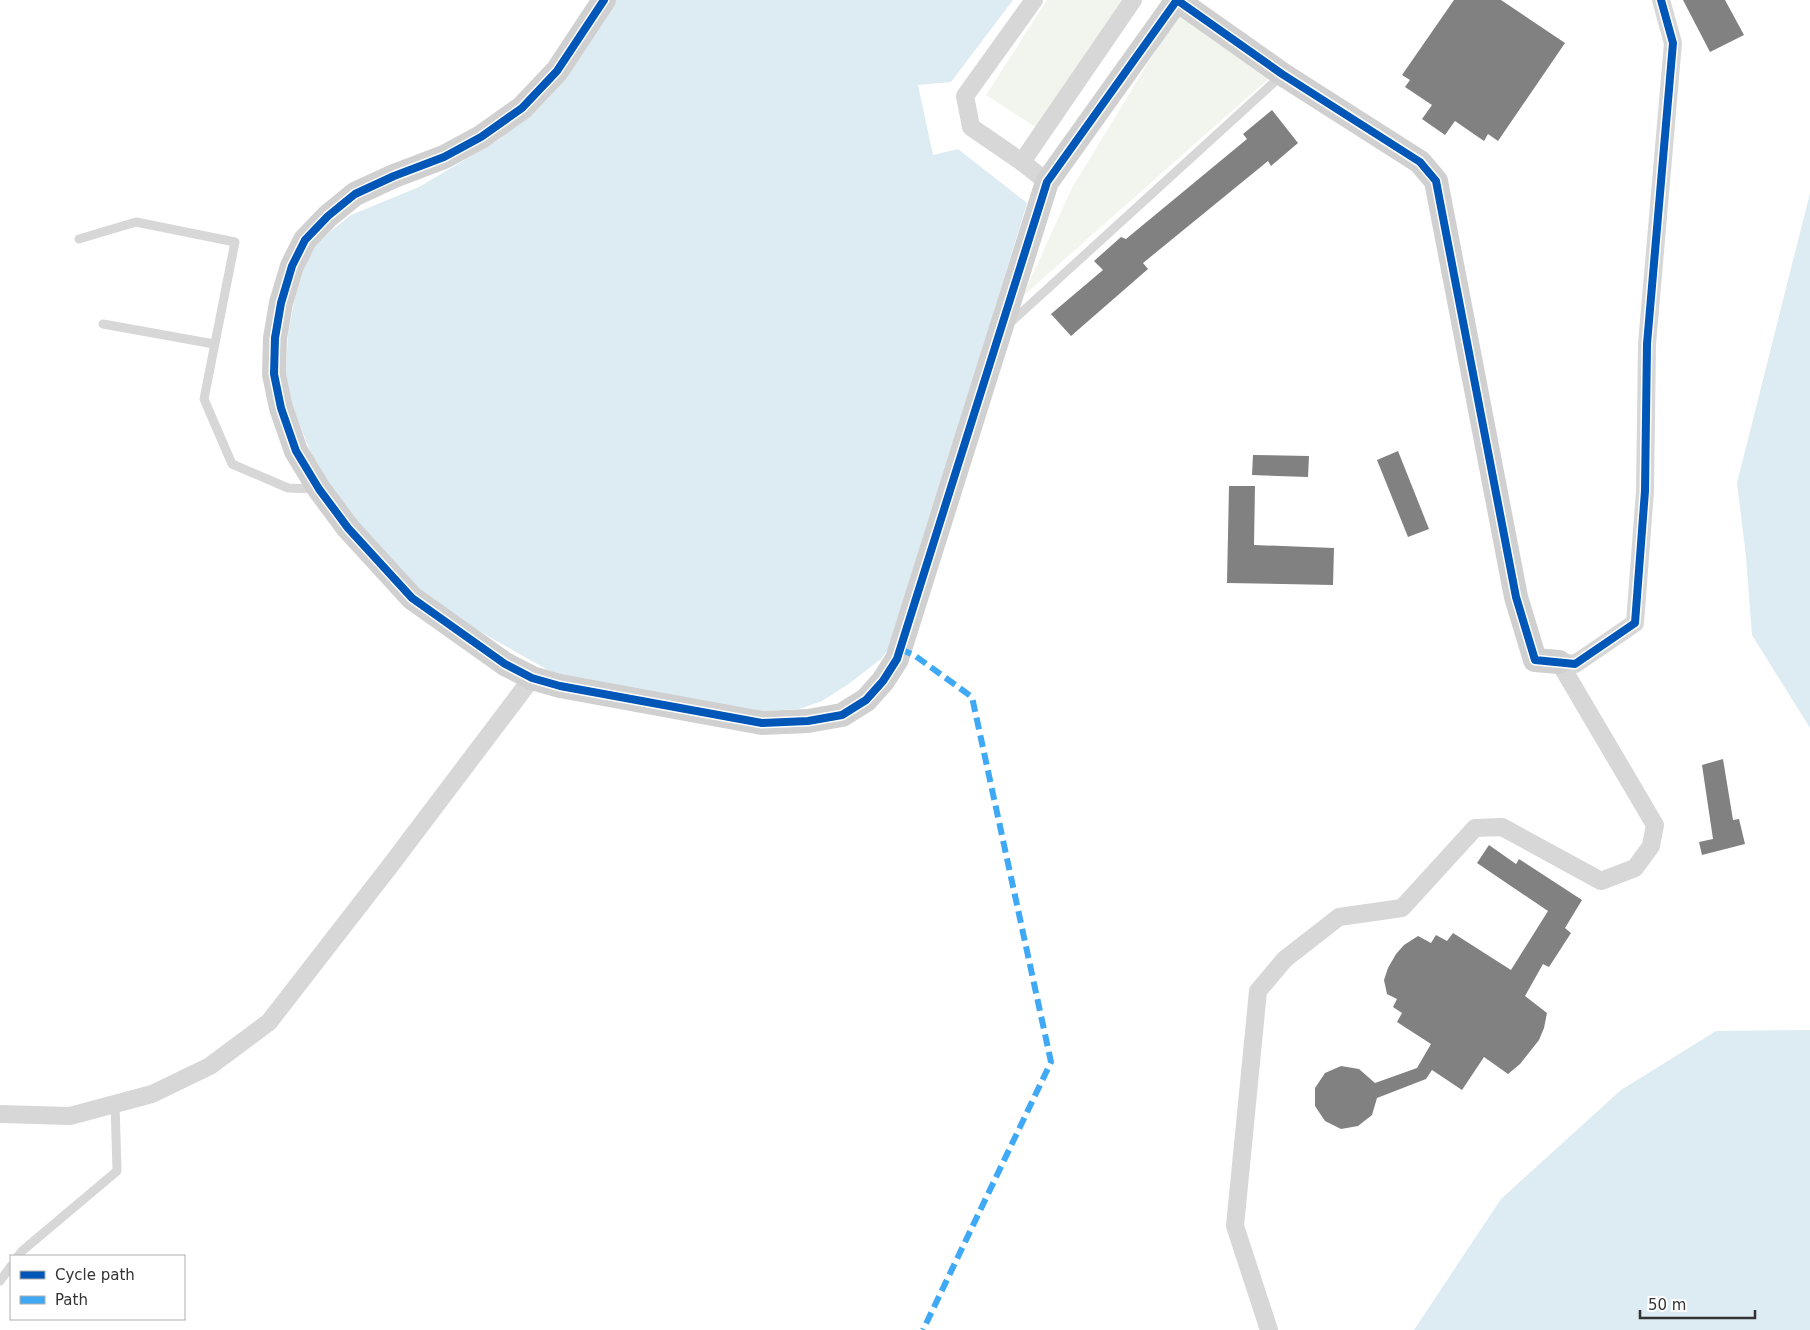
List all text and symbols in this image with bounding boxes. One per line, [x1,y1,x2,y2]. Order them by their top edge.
legend [10,1255,185,1320]
text: Cycle path [55,1266,135,1284]
scale bar [1640,1288,1755,1320]
text: Path [55,1291,88,1309]
text: 50 m [1648,1296,1686,1314]

